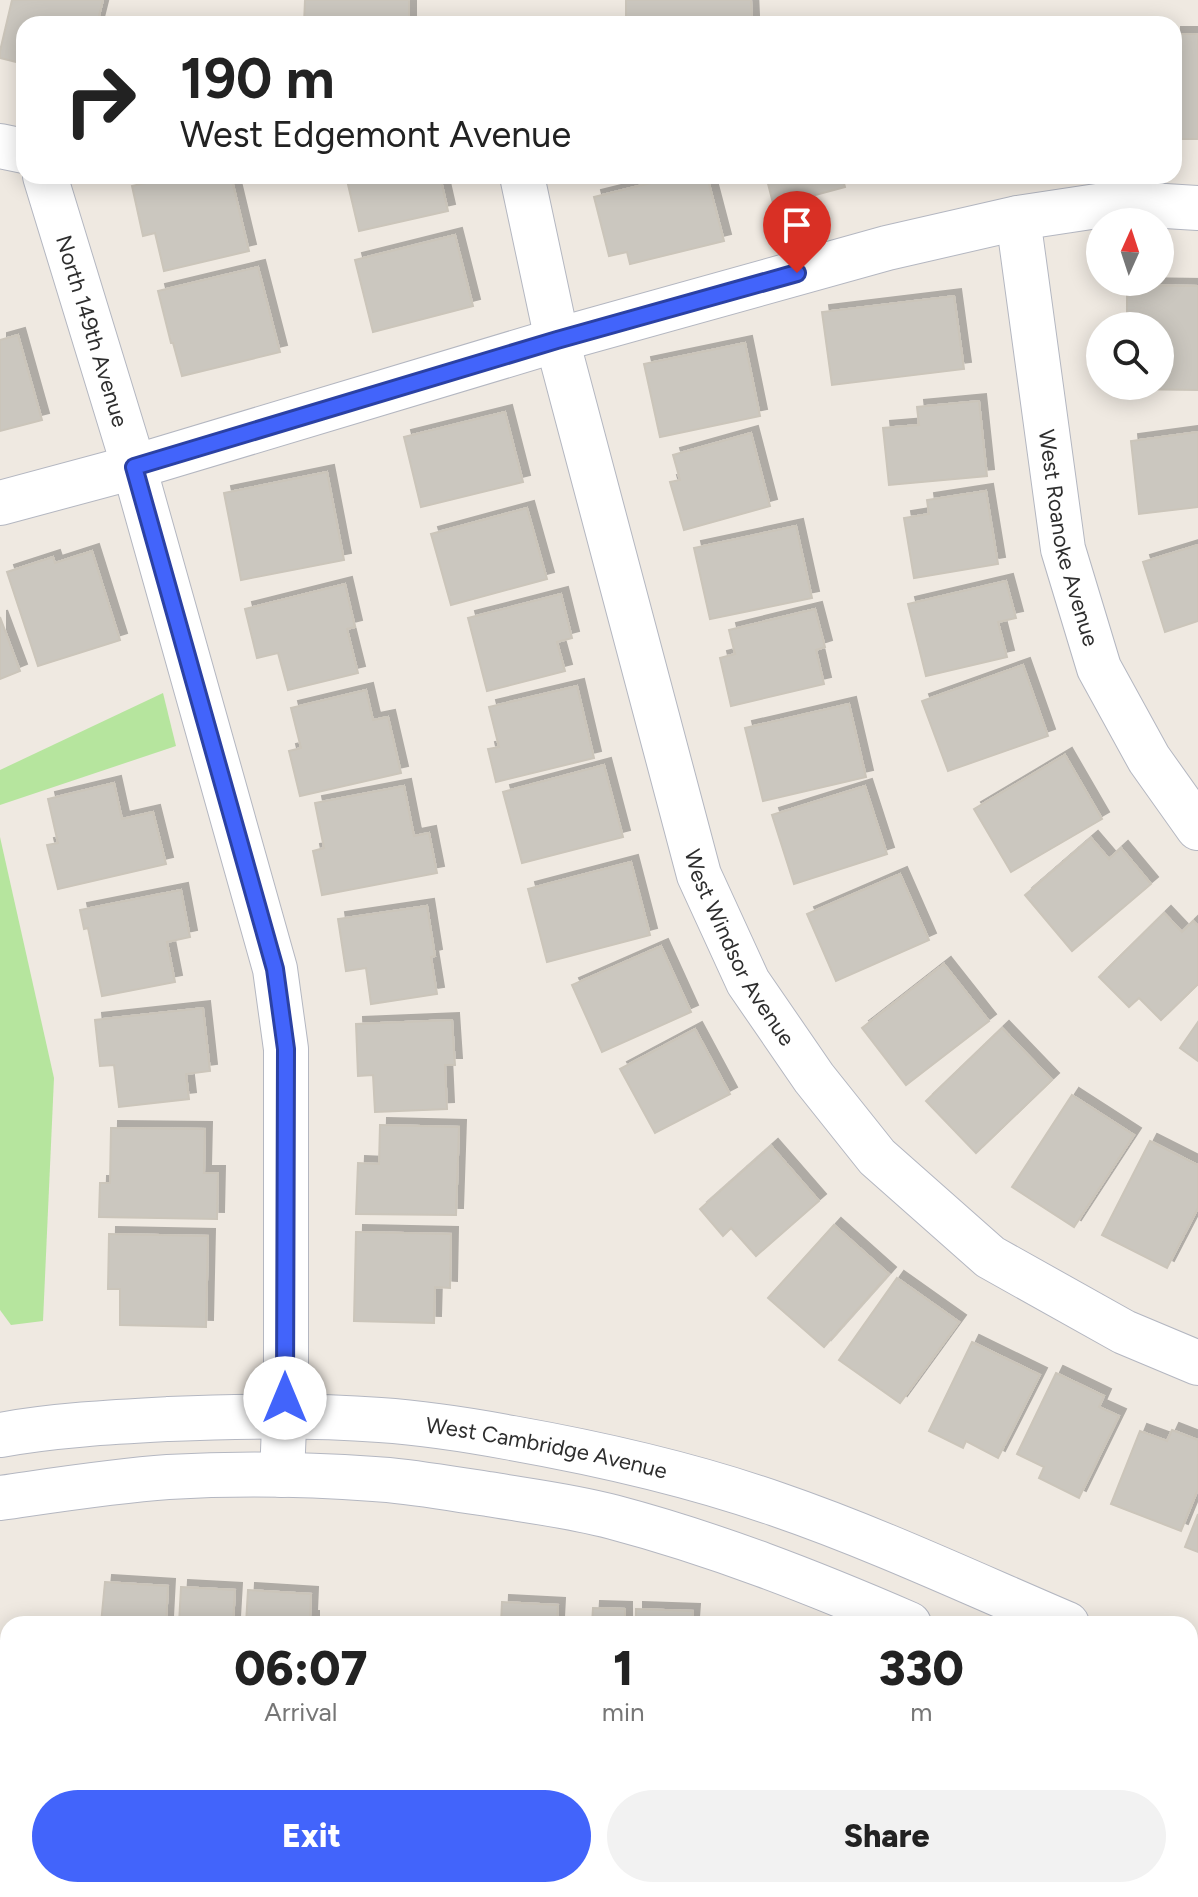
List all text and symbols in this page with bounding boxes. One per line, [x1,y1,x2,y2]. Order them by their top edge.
text: 190 m [180,45,335,112]
icon: right [48,48,152,152]
text: West Edgemont Avenue [180,113,571,156]
pin [763,191,831,273]
icon: arrive [775,203,819,247]
north arrow [1086,208,1174,296]
map controls [1086,208,1174,400]
street label: North 149th Avenue [50,232,134,430]
button: search [1086,312,1174,400]
street label: West Roanoke Avenue [1033,428,1105,649]
street label: West Windsor Avenue [679,846,801,1051]
position arrow [243,1356,327,1440]
street label: West Cambridge Avenue [424,1411,670,1484]
text: 06:07 [234,1639,368,1697]
text: 1 [613,1639,633,1697]
text: 330 [879,1639,964,1697]
text: Arrival [264,1696,338,1728]
text: min [602,1696,644,1728]
text: m [910,1696,932,1728]
button: Exit [32,1790,591,1882]
button: Share [607,1790,1166,1882]

